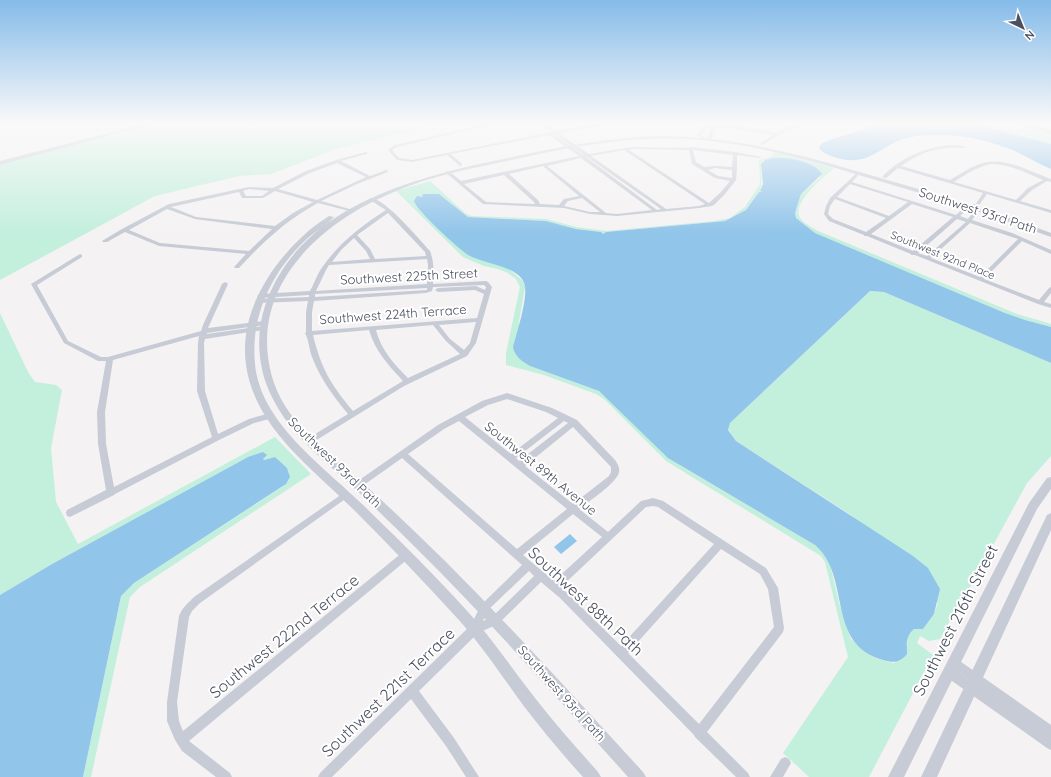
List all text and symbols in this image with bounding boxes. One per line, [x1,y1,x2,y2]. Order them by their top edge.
north arrow [1003,8,1043,48]
text: N [1022,27,1038,43]
street label: Southwest 93rd Path [917,183,1039,237]
street label: Southwest 92nd Place [889,228,997,282]
street label: Southwest 225th Street [340,264,478,288]
street label: Southwest 224th Terrace [319,301,467,327]
street label: Southwest 93rd Path [285,413,385,511]
street label: Southwest 89th Avenue [482,418,600,518]
street label: Southwest 216th Street [908,541,1002,699]
street label: Southwest 88th Path [524,542,648,660]
street label: Southwest 222nd Terrace [205,570,363,702]
street label: Southwest 221st Terrace [317,623,459,761]
street label: Southwest 93rd Path [515,642,609,744]

